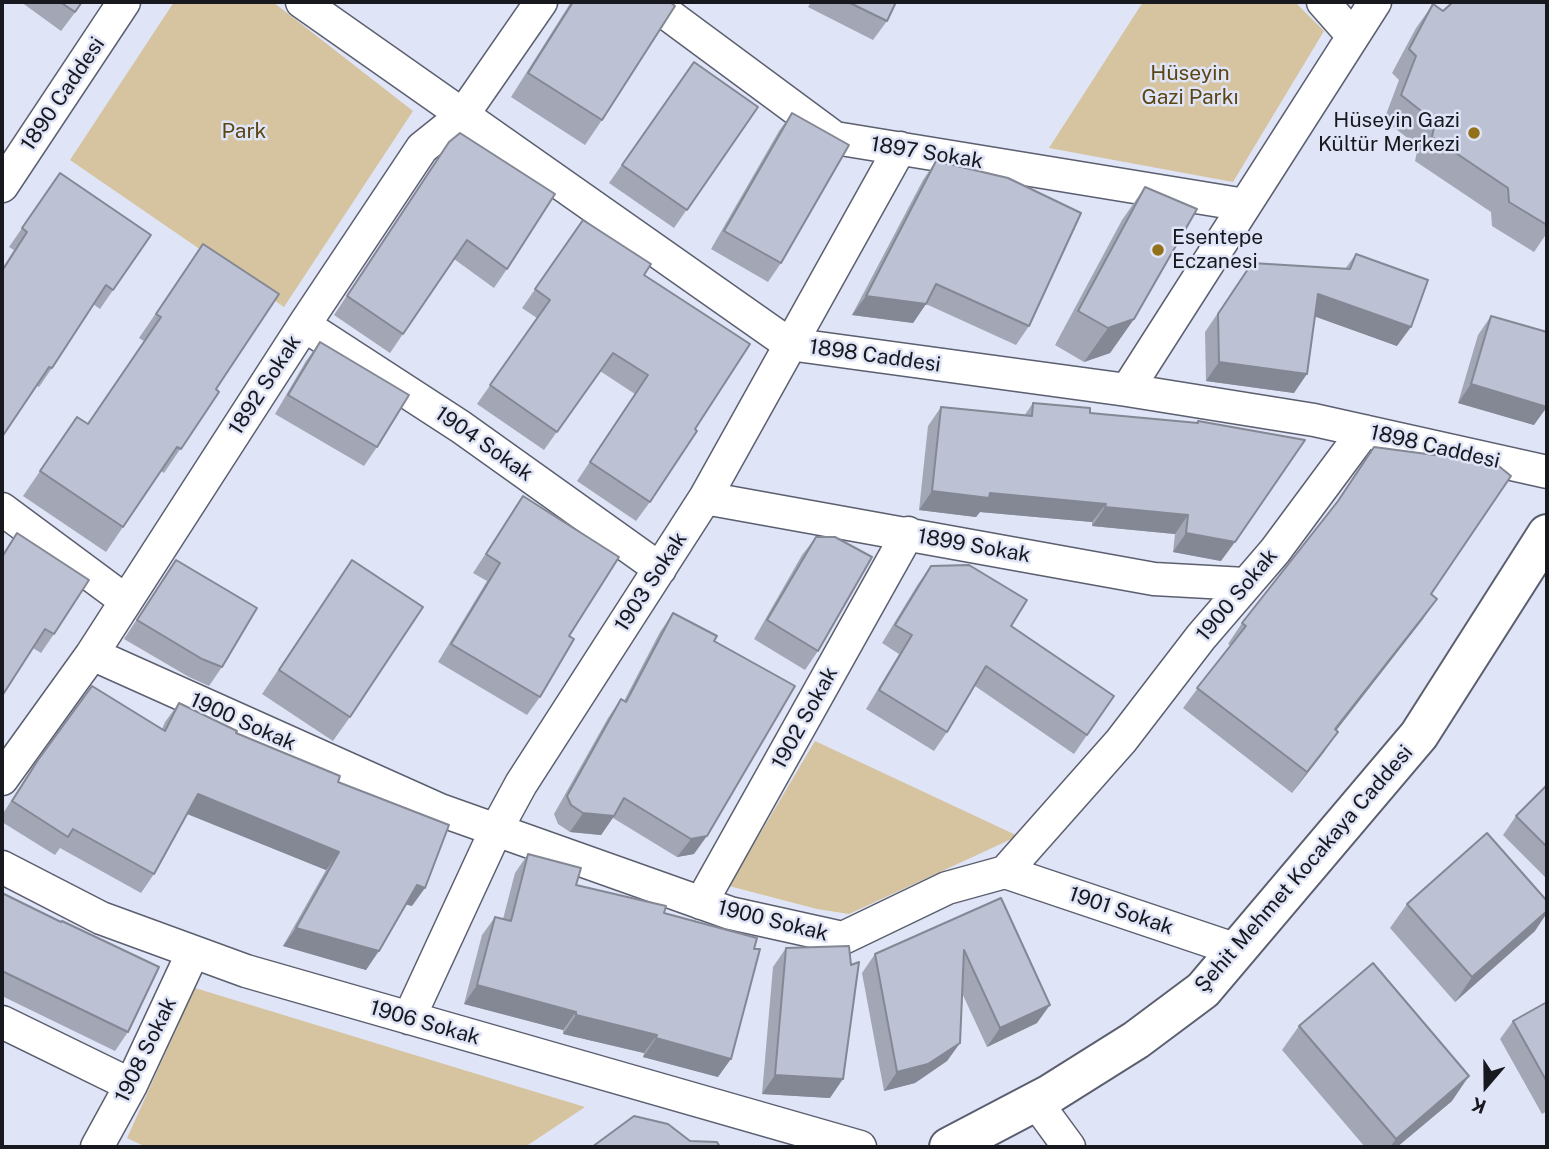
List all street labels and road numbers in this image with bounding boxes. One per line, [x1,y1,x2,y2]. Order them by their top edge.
street label: 1890 Caddesi [16,32,110,156]
street label: 1897 Sokak [869,132,985,174]
street label: 1892 Sokak [223,331,307,439]
street label: 1898 Caddesi [808,334,942,378]
street label: 1904 Sokak [430,401,538,487]
street label: 1898 Caddesi [1368,420,1502,474]
street label: 1899 Sokak [916,524,1032,568]
street label: 1903 Sokak [610,528,692,636]
street label: 1900 Sokak [1191,544,1283,646]
street label: 1902 Sokak [767,663,843,773]
street label: 1900 Sokak [186,687,300,757]
street label: Şehit Mehmet Kocakaya Caddesi [1190,740,1418,998]
street label: 1901 Sokak [1065,881,1177,941]
street label: 1900 Sokak [715,895,831,947]
street label: 1908 Sokak [110,993,182,1107]
street label: 1906 Sokak [367,995,483,1051]

